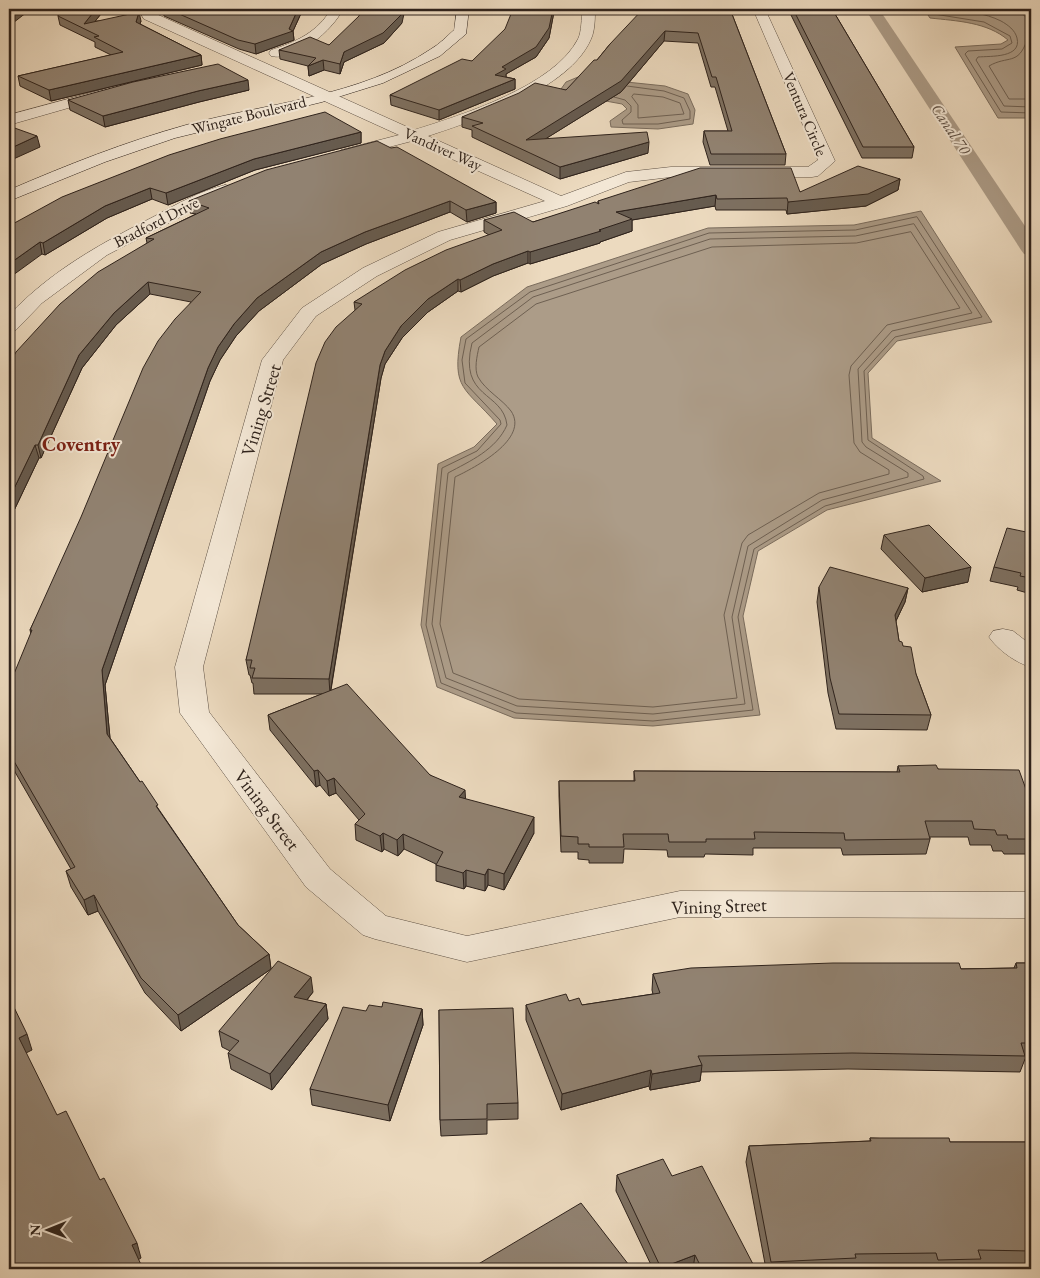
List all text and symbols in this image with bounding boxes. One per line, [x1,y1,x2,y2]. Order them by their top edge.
street label: Ventura Circle [778,69,832,159]
street label: Wingate Boulevard [190,90,309,139]
water label: Canal 70 [926,100,976,159]
street label: Vandiver Way [401,122,486,176]
street label: Bradford Drive [110,192,202,252]
street label: Vining Street [235,361,287,459]
district label: Coventry [42,431,120,457]
street label: Vining Street [228,764,306,856]
street label: Vining Street [671,892,767,920]
north arrow [22,1206,72,1256]
text: N [26,1224,44,1236]

